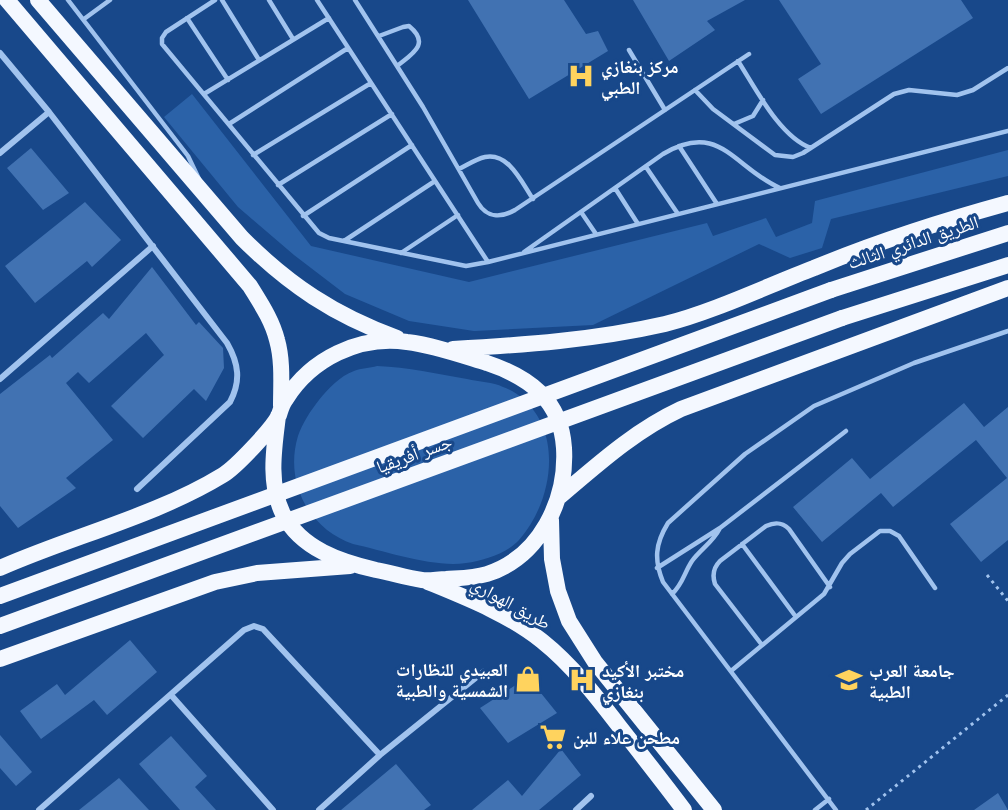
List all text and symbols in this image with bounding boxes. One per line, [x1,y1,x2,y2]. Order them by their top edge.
place label: مركز بنغازي الطبي [601,55,678,102]
hospital icon: مركز بنغازي الطبي [566,61,596,91]
street label: الطريق الدائري الثالث [845,210,982,277]
street label: جسر أفريقيا [373,430,455,478]
street label: طريق الهواري [465,572,555,637]
place label: العبيدي للنظارات الشمسية والطبية [396,658,508,702]
place label: مختبر الأكيد بنغازي [602,659,684,706]
place label: جامعة العرب الطبية [869,659,955,703]
shop icon: العبيدي للنظارات الشمسية والطبية [513,664,543,694]
hospital icon: مختبر الأكيد بنغازي [567,665,597,695]
school or university icon: جامعة العرب الطبية [834,665,864,695]
supermarket icon: مطحن علاء للبن [538,722,568,752]
place label: مطحن علاء للبن [573,726,680,749]

